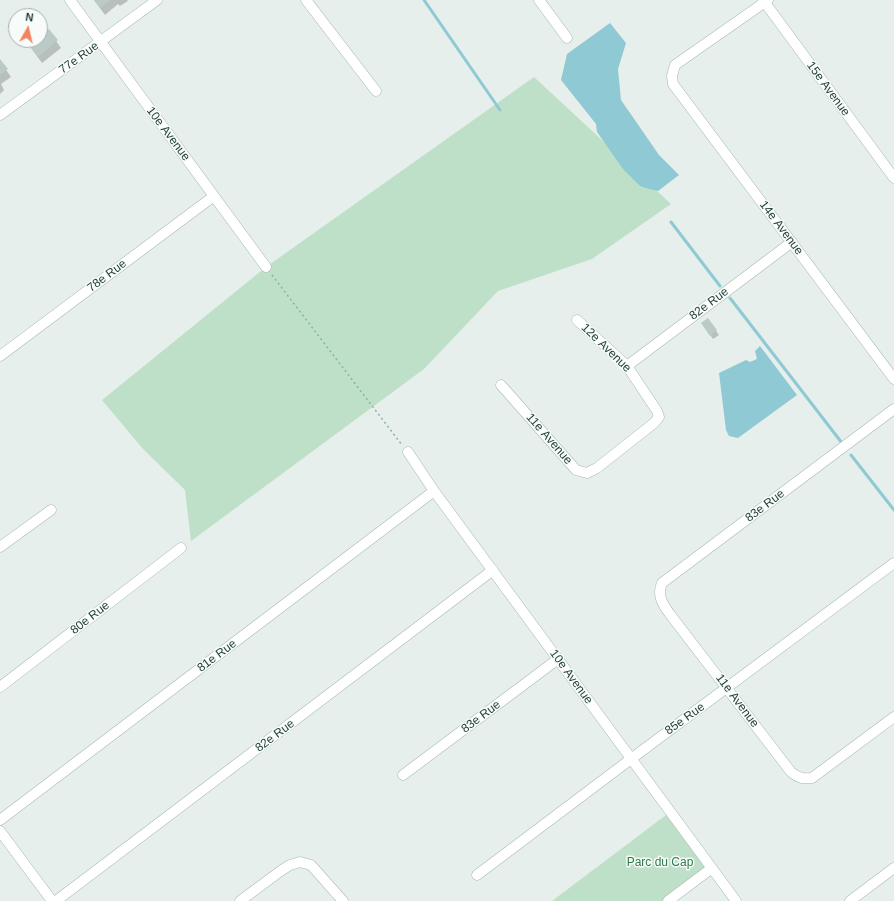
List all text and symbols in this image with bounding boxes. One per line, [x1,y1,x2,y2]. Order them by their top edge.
north arrow [8,8,48,48]
text: N [25,11,34,24]
street label: 77e Rue [56,39,102,77]
street label: 15e Avenue [803,59,853,119]
street label: 10e Avenue [143,104,193,164]
street label: 14e Avenue [756,198,806,258]
street label: 78e Rue [85,257,129,295]
street label: 82e Rue [687,285,731,323]
street label: 12e Avenue [578,321,634,375]
street label: 11e Avenue [523,411,575,467]
street label: 83e Rue [743,487,787,525]
street label: 80e Rue [68,598,112,638]
street label: 81e Rue [195,637,239,675]
street label: 10e Avenue [546,647,596,707]
street label: 11e Avenue [712,672,762,730]
street label: 83e Rue [459,698,503,736]
street label: 85e Rue [662,700,708,738]
street label: 82e Rue [253,717,297,755]
park label: Parc du Cap [627,856,693,870]

